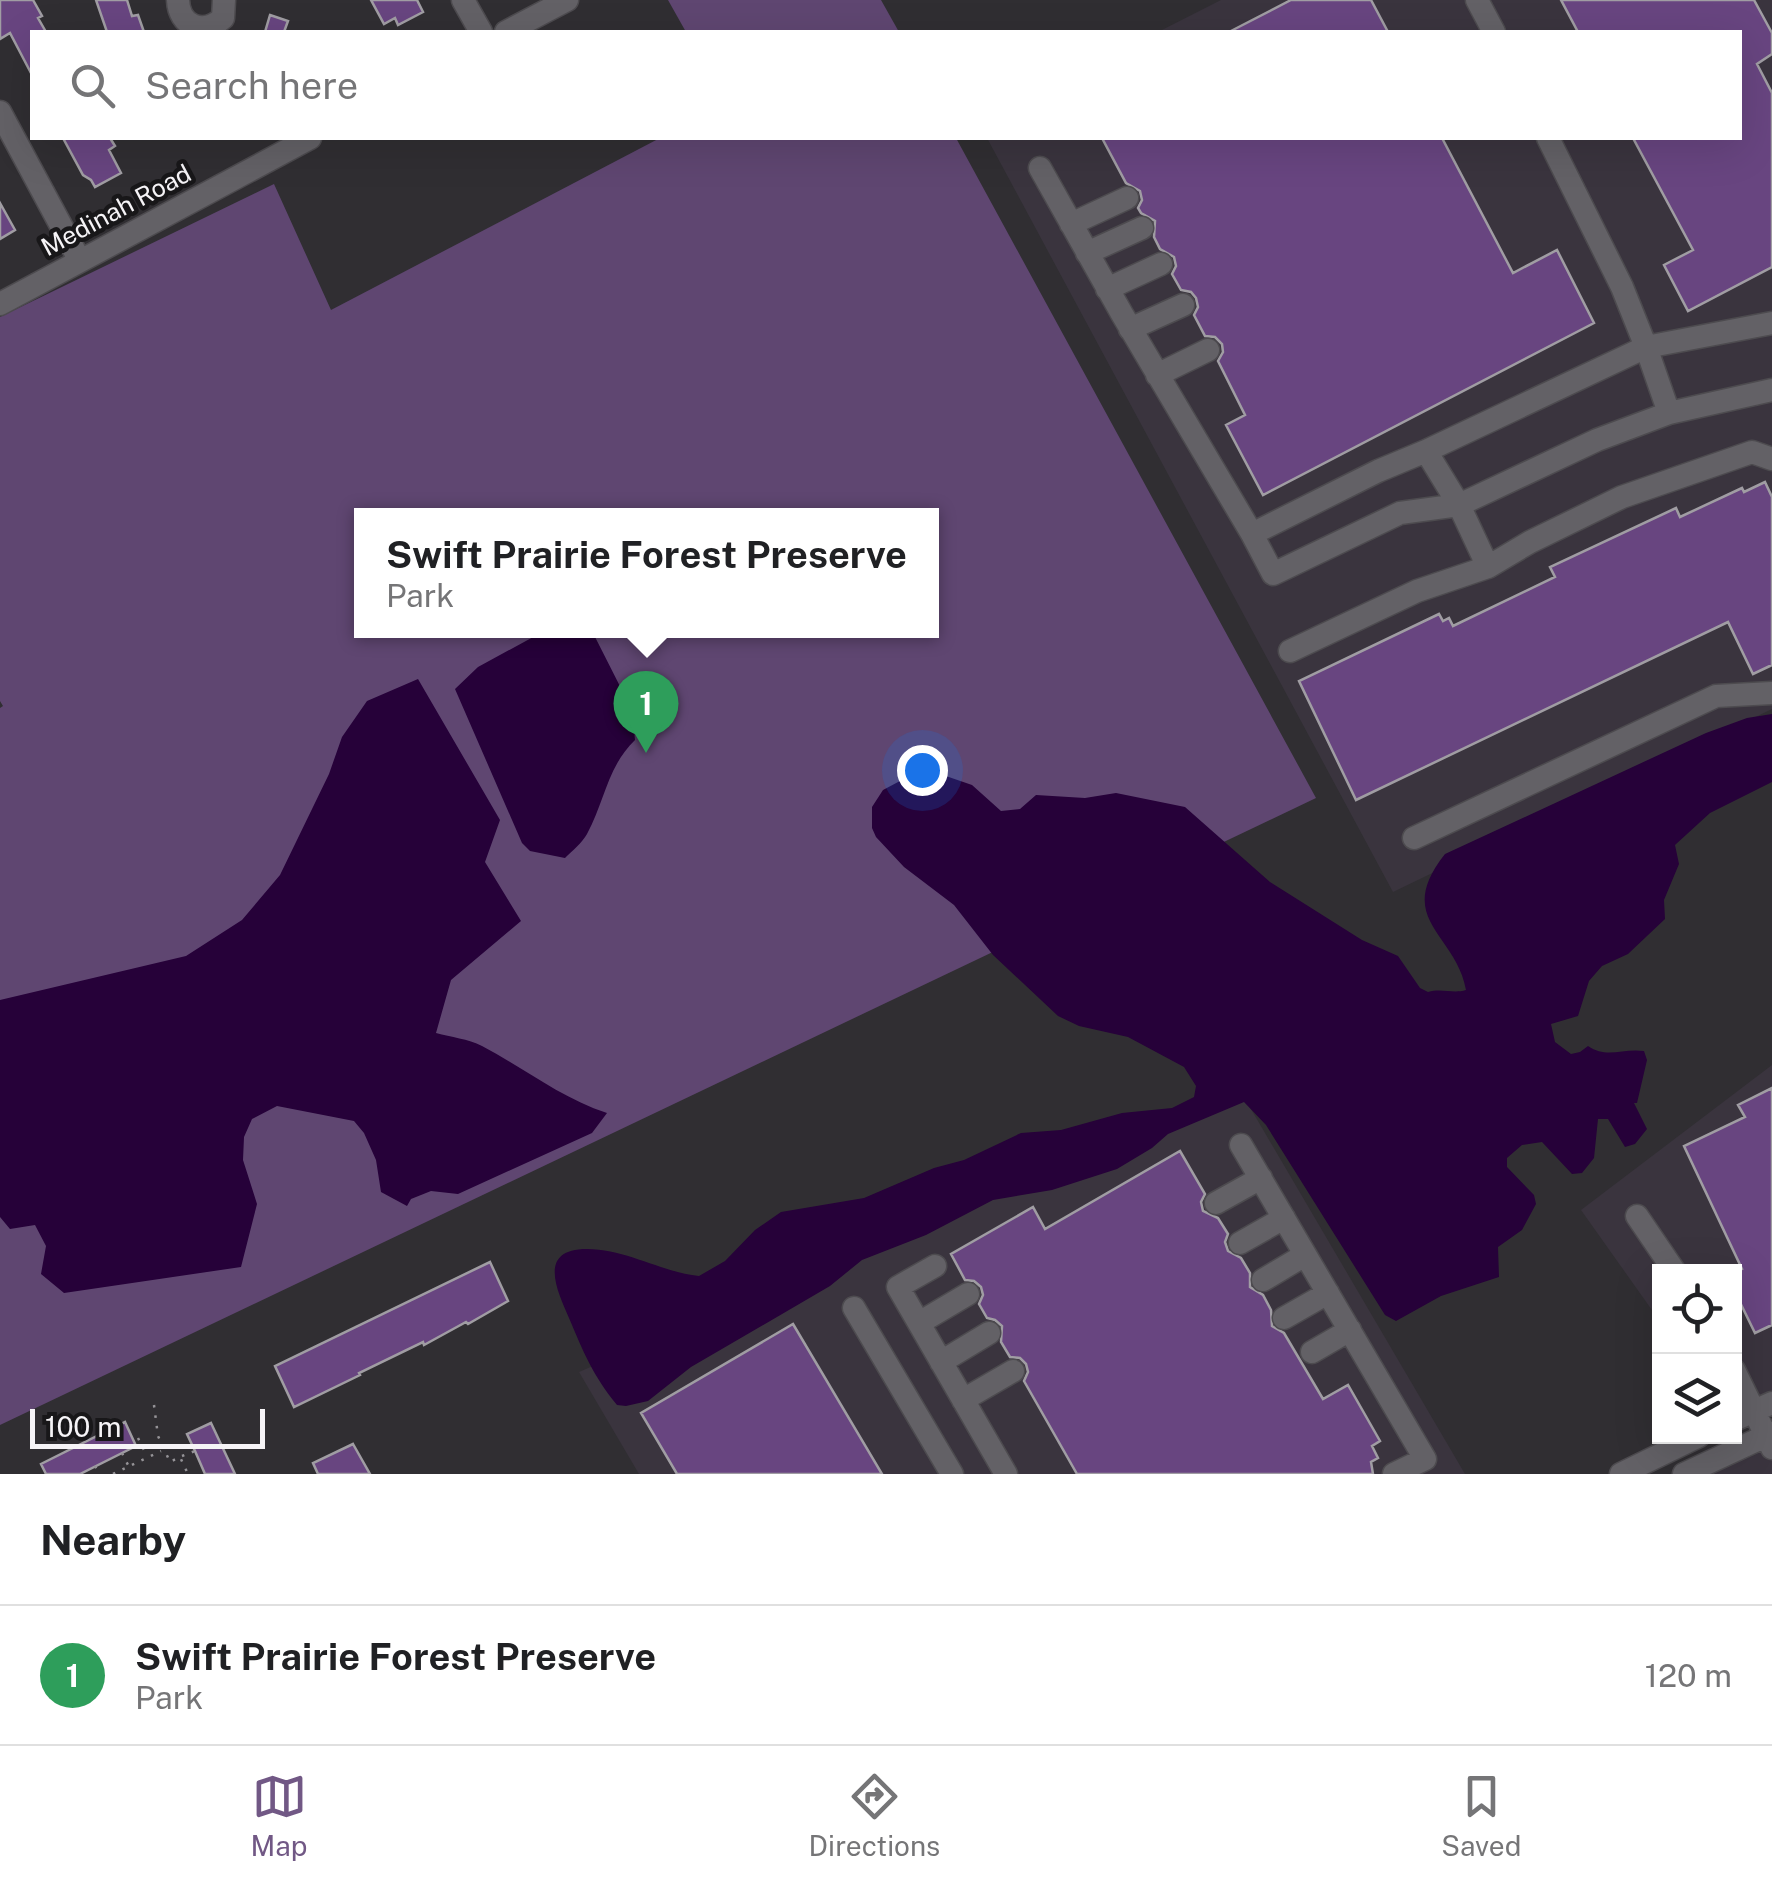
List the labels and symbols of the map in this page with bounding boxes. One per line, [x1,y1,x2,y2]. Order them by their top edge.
street label: Medinah Road [36,158,196,262]
pin: 1 [614,670,678,753]
your location [897,745,948,796]
scale bar [30,1404,265,1448]

